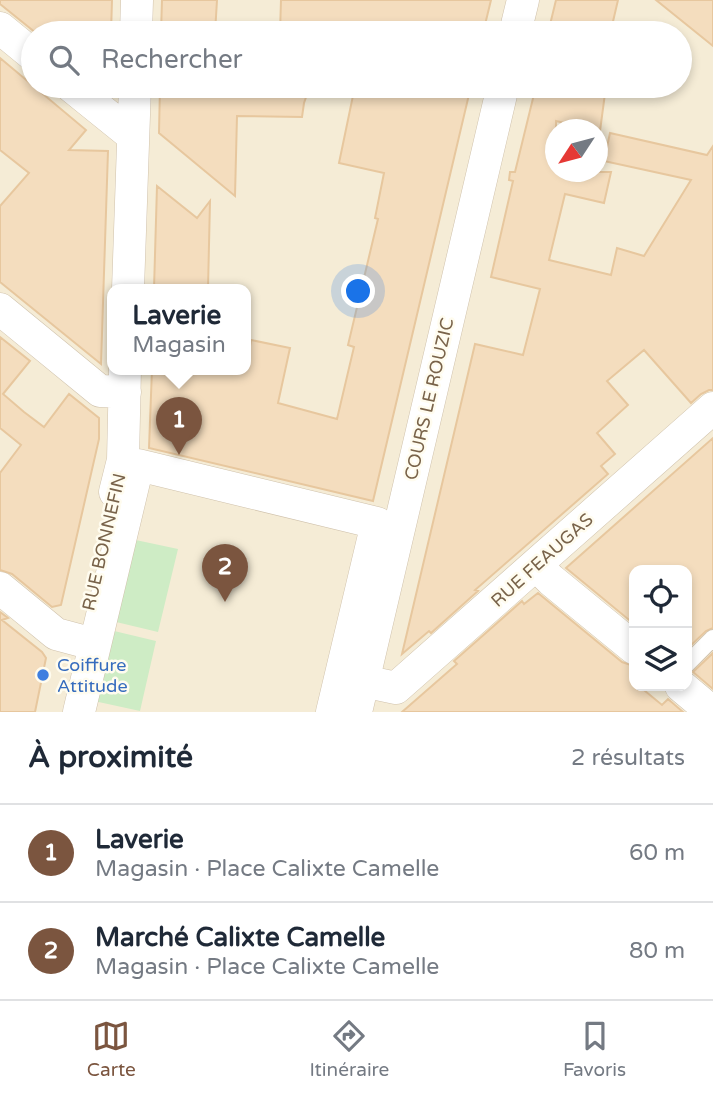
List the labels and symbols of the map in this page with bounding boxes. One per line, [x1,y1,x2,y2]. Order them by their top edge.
north arrow [545,119,608,182]
your location [341,274,375,308]
street label: COURS LE ROUZIC [400,316,458,482]
pin: 1 [156,397,202,455]
street label: RUE BONNEFIN [77,471,131,613]
street label: RUE FEAUGAS [486,508,598,612]
pin: 2 [202,544,248,602]
place label: Coiffure Attitude [57,654,128,697]
marker: Coiffure Attitude [35,667,51,683]

